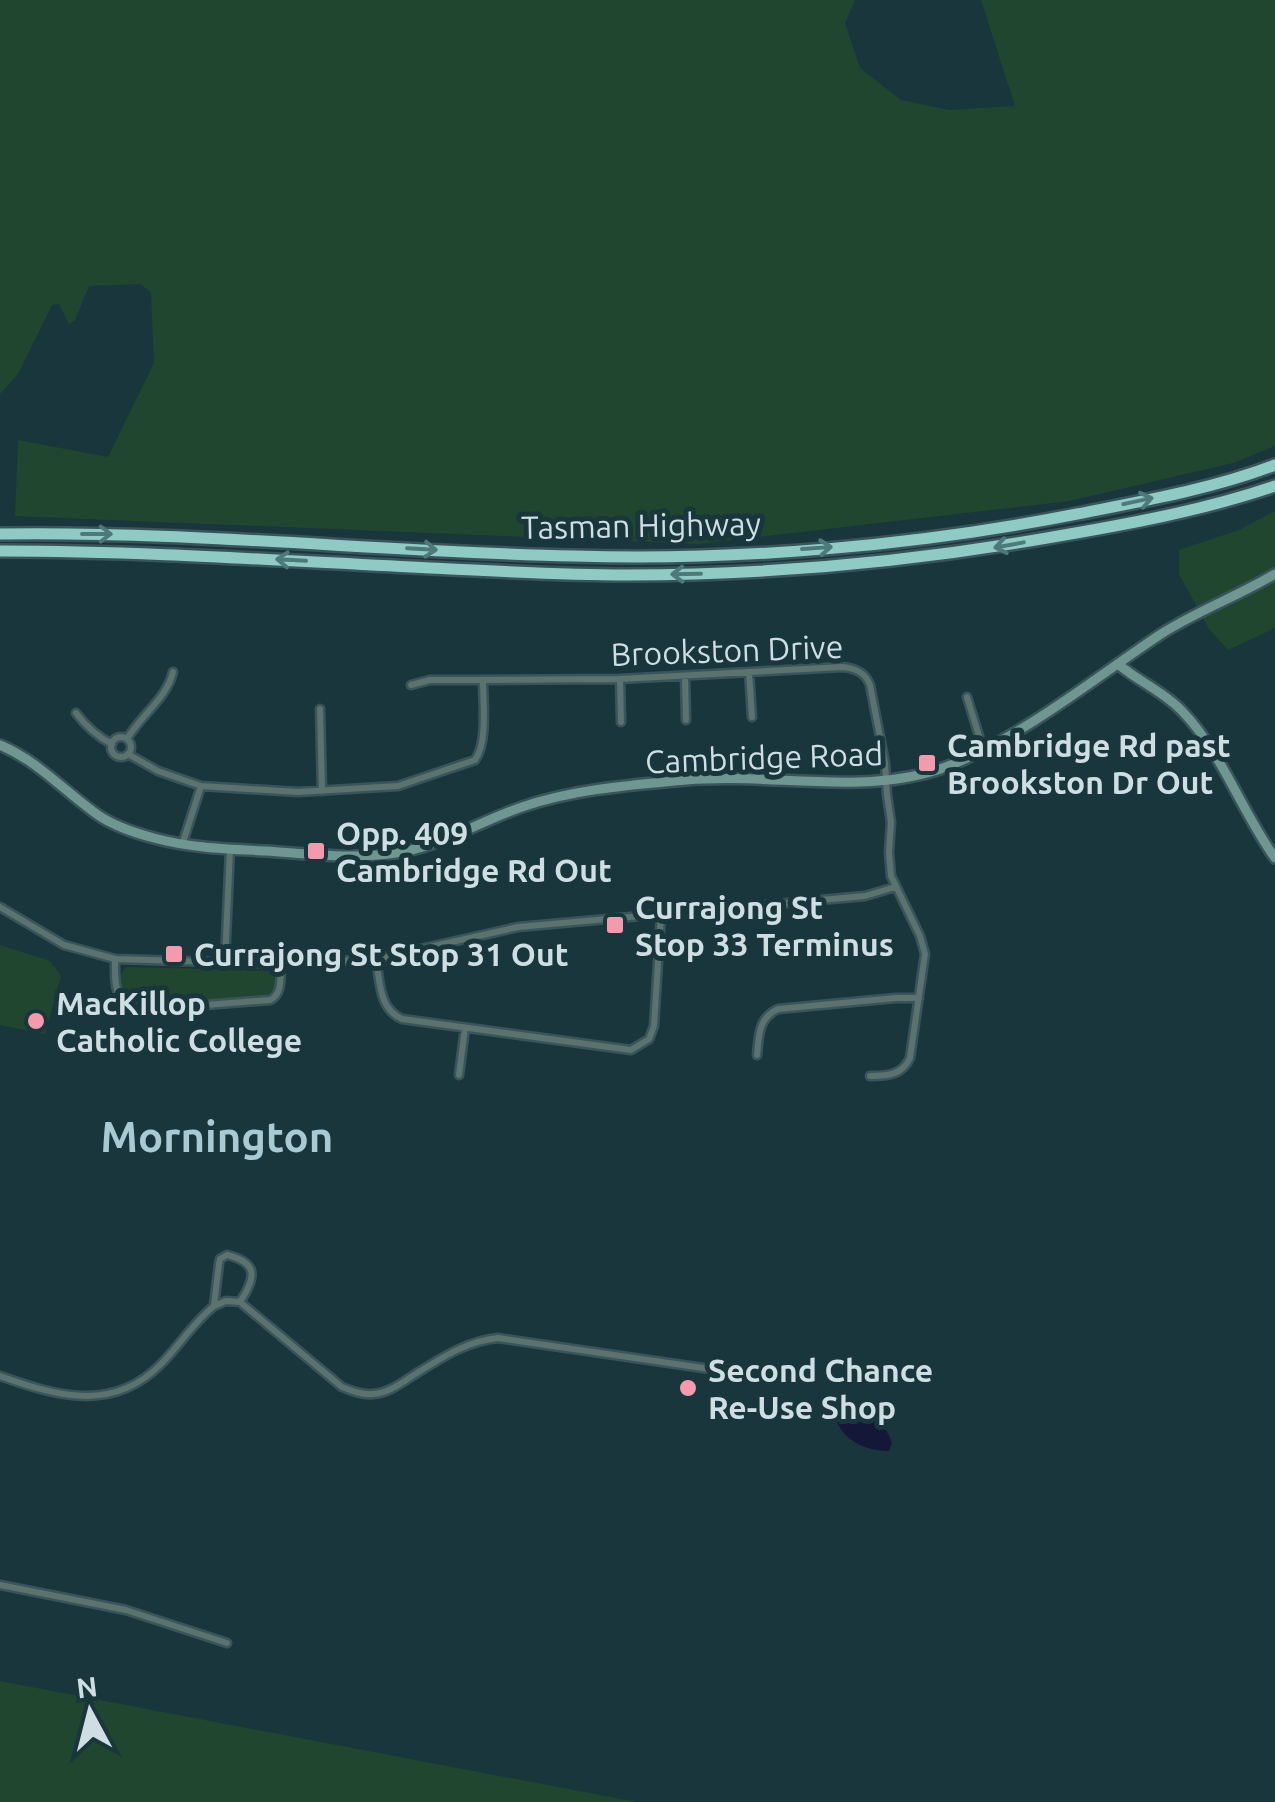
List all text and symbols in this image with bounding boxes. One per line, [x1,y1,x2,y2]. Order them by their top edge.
one-way arrow [1121,491,1153,509]
street label: Tasman Highway [521,505,761,545]
one-way arrow [80,524,113,544]
one-way arrow [994,536,1026,555]
one-way arrow [800,538,832,557]
one-way arrow [406,540,438,559]
one-way arrow [276,550,308,569]
one-way arrow [670,565,702,584]
street label: Brookston Drive [610,628,844,672]
place label: Cambridge Rd past Brookston Dr Out [947,727,1230,800]
street label: Cambridge Road [644,735,884,779]
marker: Cambridge Rd past Brookston Dr Out [916,752,938,774]
place label: Opp. 409 Cambridge Rd Out [336,815,612,888]
marker: Opp. 409 Cambridge Rd Out [305,840,327,862]
place label: Currajong St Stop 33 Terminus [635,889,894,962]
marker: Currajong St Stop 33 Terminus [604,914,626,936]
place label: Currajong St Stop 31 Out [194,936,568,972]
marker: Currajong St Stop 31 Out [163,943,185,965]
place label: MacKillop Catholic College [56,985,302,1058]
marker: MacKillop Catholic College [25,1010,47,1032]
district label: Mornington [101,1113,333,1160]
place label: Second Chance Re-Use Shop [708,1352,933,1425]
marker: Second Chance Re-Use Shop [677,1377,699,1399]
north arrow [40,1662,140,1762]
text: N [75,1670,99,1703]

